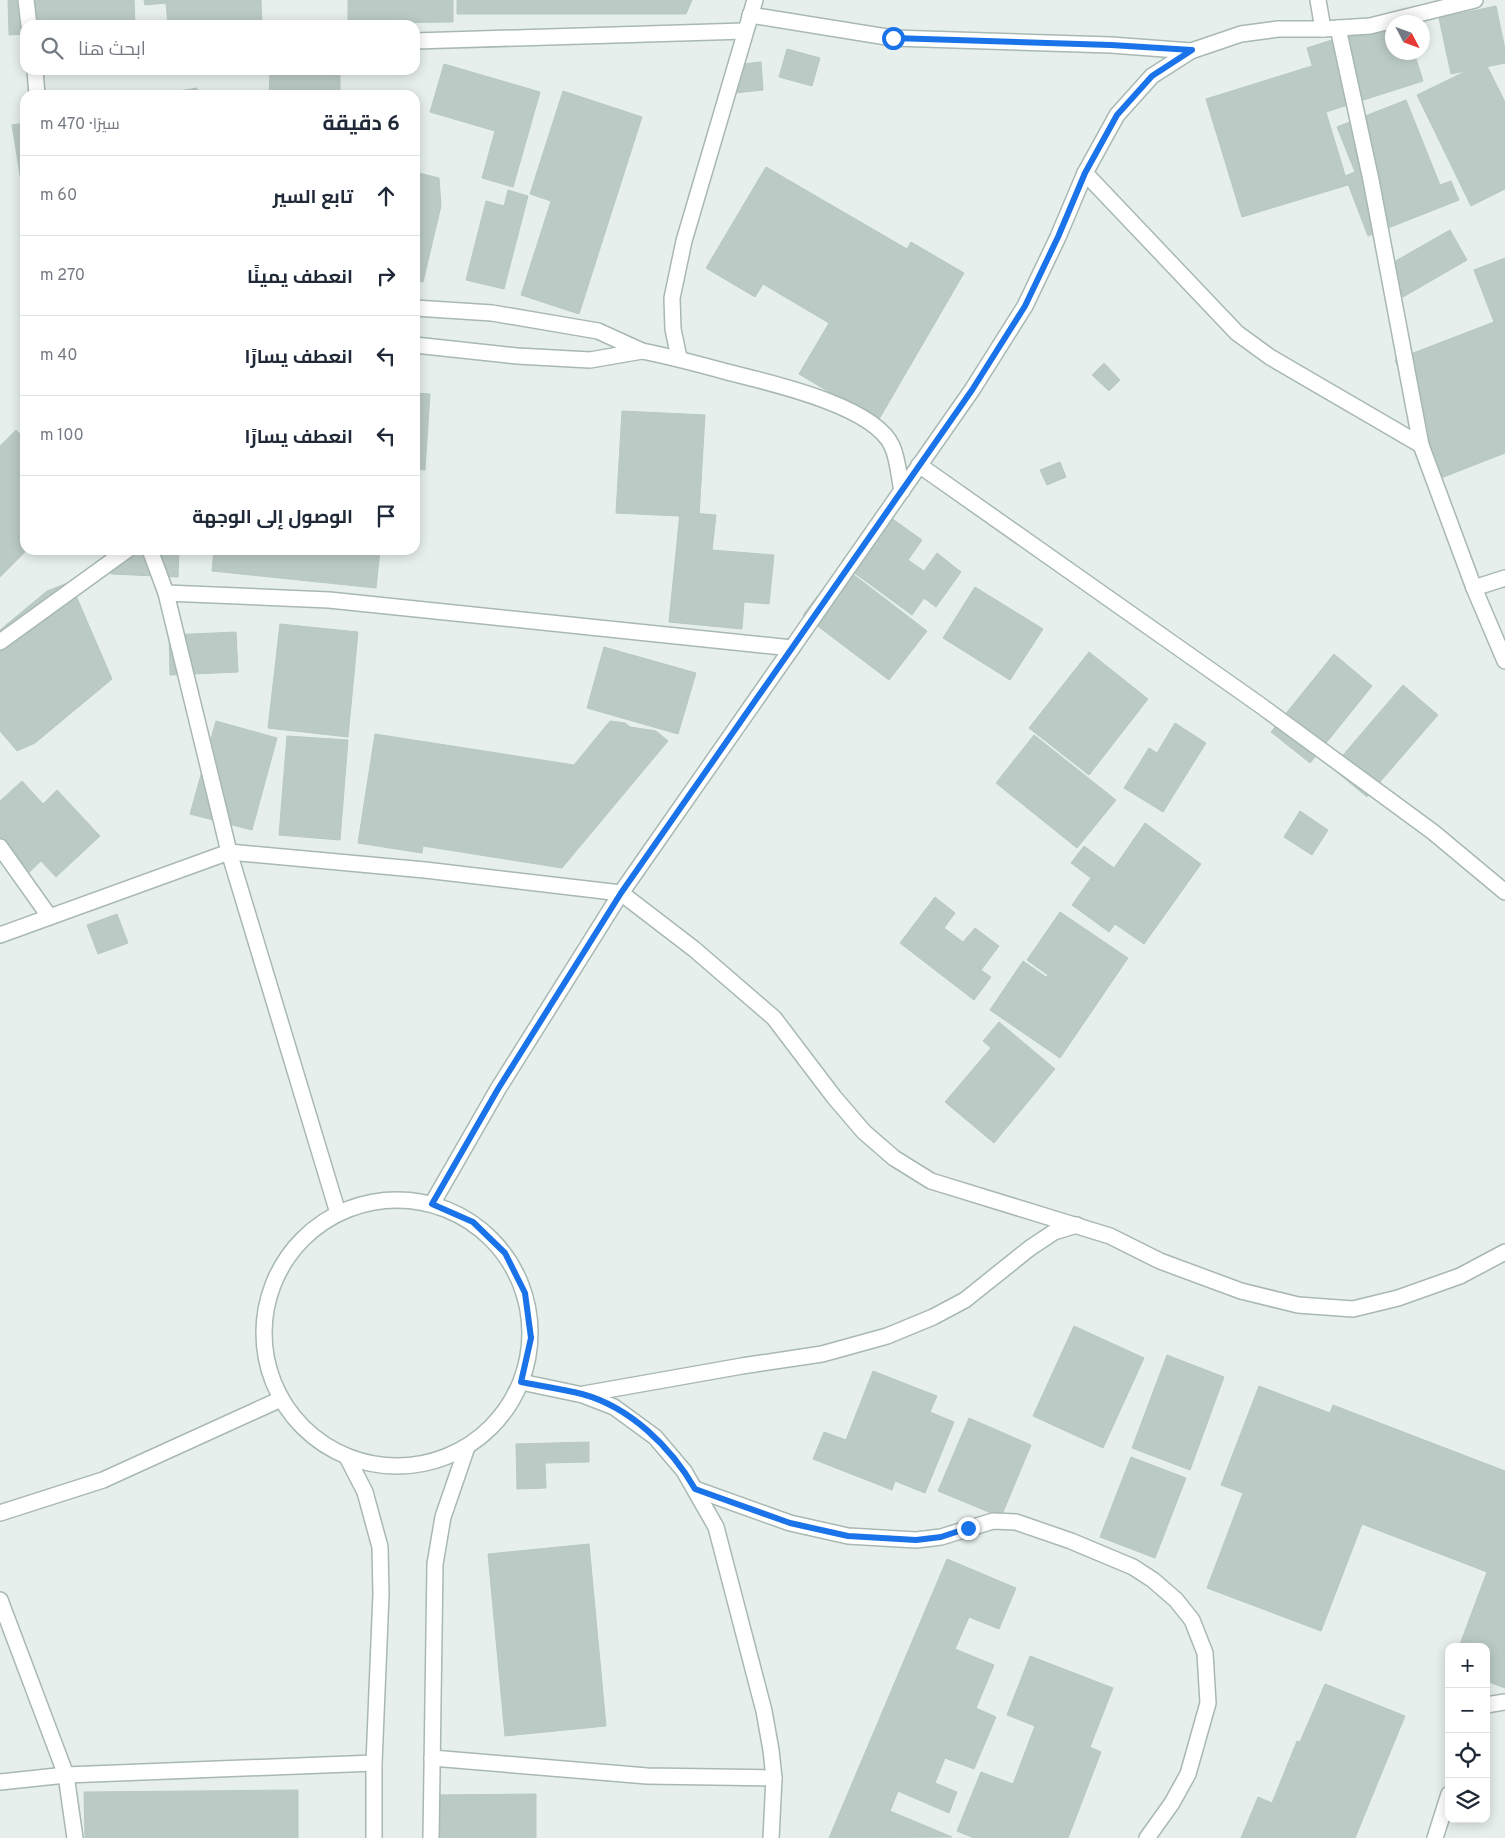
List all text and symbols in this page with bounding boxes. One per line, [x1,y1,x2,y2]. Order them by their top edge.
north arrow [1385,15,1430,60]
search box [20,20,420,75]
route start [882,27,905,50]
icon: search [38,34,66,62]
text: ابحث هنا [78,38,146,62]
text: 6 دقيقة [322,111,400,138]
text: سيرًا · 470 m [40,115,120,135]
icon: ahead [372,182,400,210]
text: 60 m [40,186,77,206]
text: تابع السير [273,186,353,210]
icon: right [372,262,400,290]
text: 270 m [40,266,85,286]
text: انعطف يمينًا [247,266,353,290]
icon: left [372,342,400,370]
text: 40 m [40,346,78,366]
text: انعطف يسارًا [245,346,353,370]
icon: left [372,422,400,450]
text: 100 m [40,426,84,446]
text: انعطف يسارًا [245,426,353,450]
icon: arrive [372,502,400,530]
text: الوصول إلى الوجهة [192,506,353,530]
route end [957,1517,980,1540]
map controls [1445,1643,1490,1823]
button: + [1445,1643,1490,1688]
button: − [1445,1688,1490,1733]
button: locate [1445,1733,1490,1778]
button: layers [1445,1778,1490,1823]

